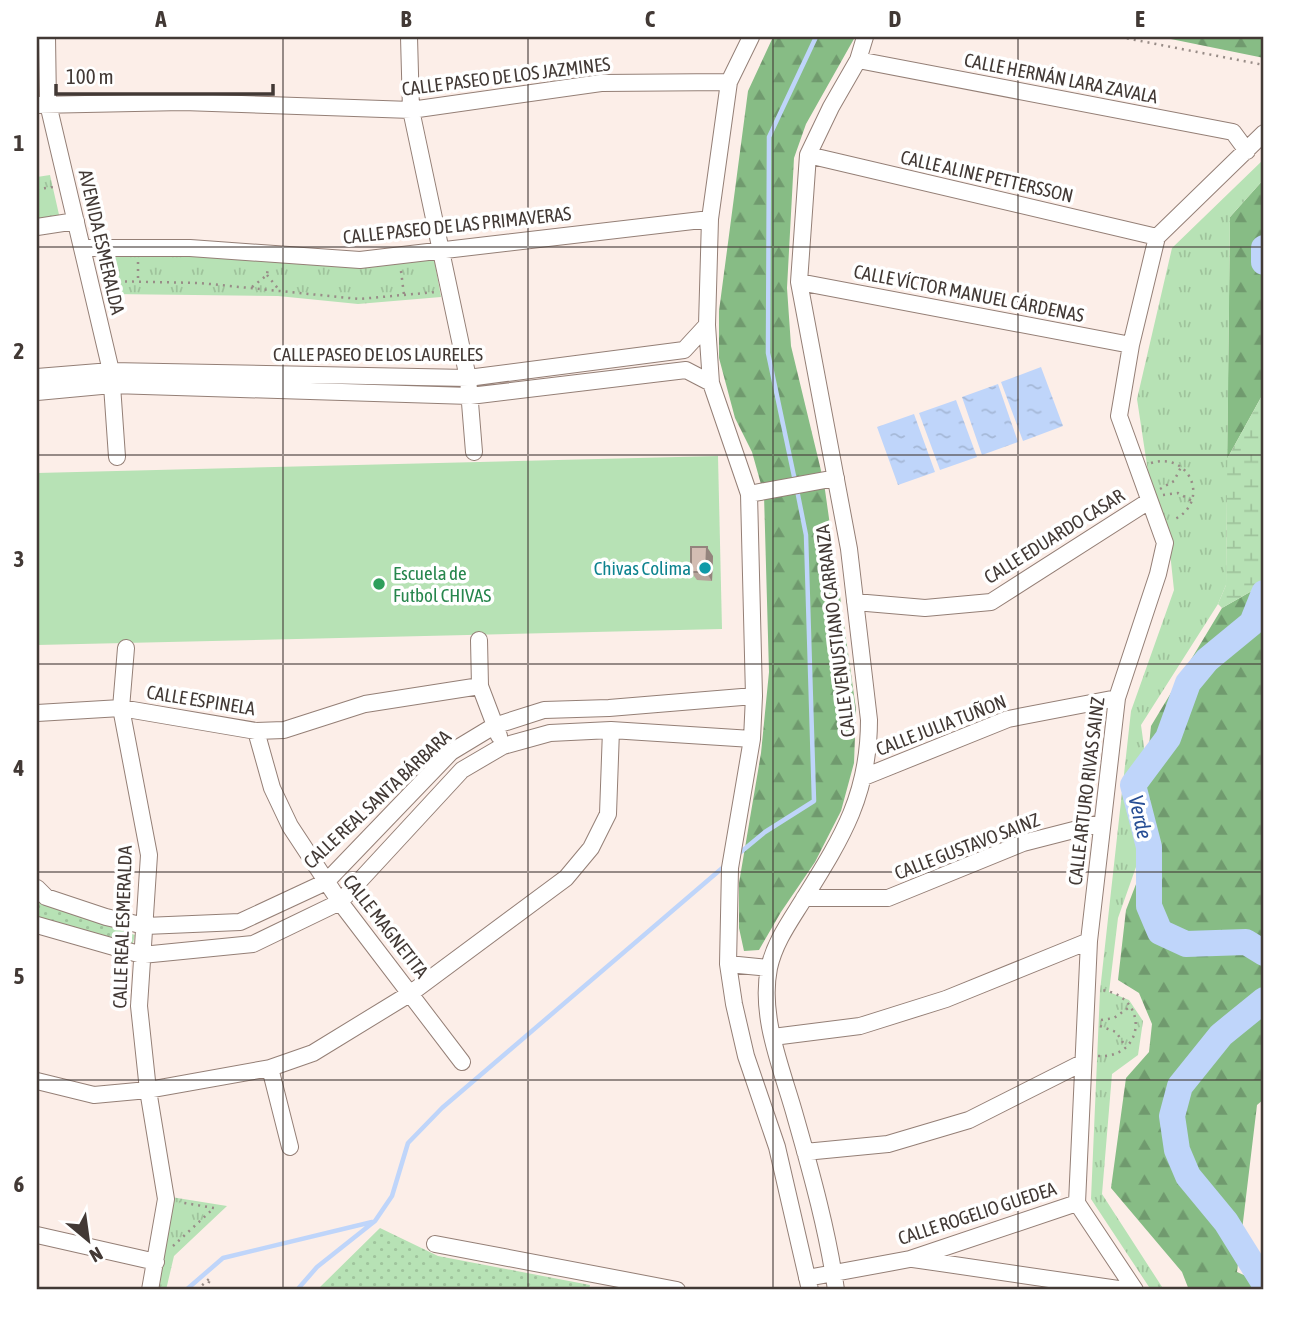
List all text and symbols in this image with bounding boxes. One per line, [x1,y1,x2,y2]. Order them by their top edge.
text: A [154,6,167,32]
text: B [401,6,412,32]
text: C [645,6,656,32]
text: D [889,6,902,32]
text: E [1135,6,1145,32]
street label: CALLE HERNÁN LARA ZAVALA [962,48,1160,108]
scale bar [56,52,273,96]
street label: CALLE PASEO DE LOS JAZMINES [401,52,611,100]
text: 100 m [66,64,114,88]
text: 1 [14,130,25,156]
street label: CALLE ALINE PETTERSSON [898,145,1076,207]
street label: AVENIDA ESMERALDA [75,167,130,317]
street label: CALLE PASEO DE LAS PRIMAVERAS [342,202,572,248]
street label: CALLE VÍCTOR MANUEL CÁRDENAS [852,260,1086,326]
text: 2 [14,338,24,364]
street label: CALLE PASEO DE LOS LAURELES [273,343,483,365]
street label: CALLE EDUARDO CASAR [980,484,1129,588]
street label: CALLE VENUSTIANO CARRANZA [811,523,859,738]
text: 3 [14,546,24,572]
place label: Chivas Colima [594,557,691,579]
marker: Chivas Colima [697,560,713,576]
place label: Escuela de Futbol CHIVAS [393,562,491,606]
marker: Escuela de Futbol CHIVAS [371,576,387,592]
street label: CALLE ESPINELA [145,681,257,720]
street label: CALLE JULIA TUÑON [873,690,1009,760]
street label: CALLE ARTURO RIVAS SAINZ [1064,695,1109,886]
street label: CALLE REAL SANTA BÁRBARA [299,725,456,873]
text: 4 [13,755,25,781]
water label: Verde [1124,793,1158,841]
street label: CALLE GUSTAVO SAINZ [891,808,1043,884]
street label: CALLE REAL ESMERALDA [108,844,136,1009]
street label: CALLE MAGNETITA [339,870,433,982]
text: 5 [14,963,25,989]
text: 6 [14,1171,25,1197]
street label: CALLE ROGELIO GUEDEA [895,1177,1060,1249]
north arrow [52,1204,122,1274]
text: N [86,1243,106,1267]

